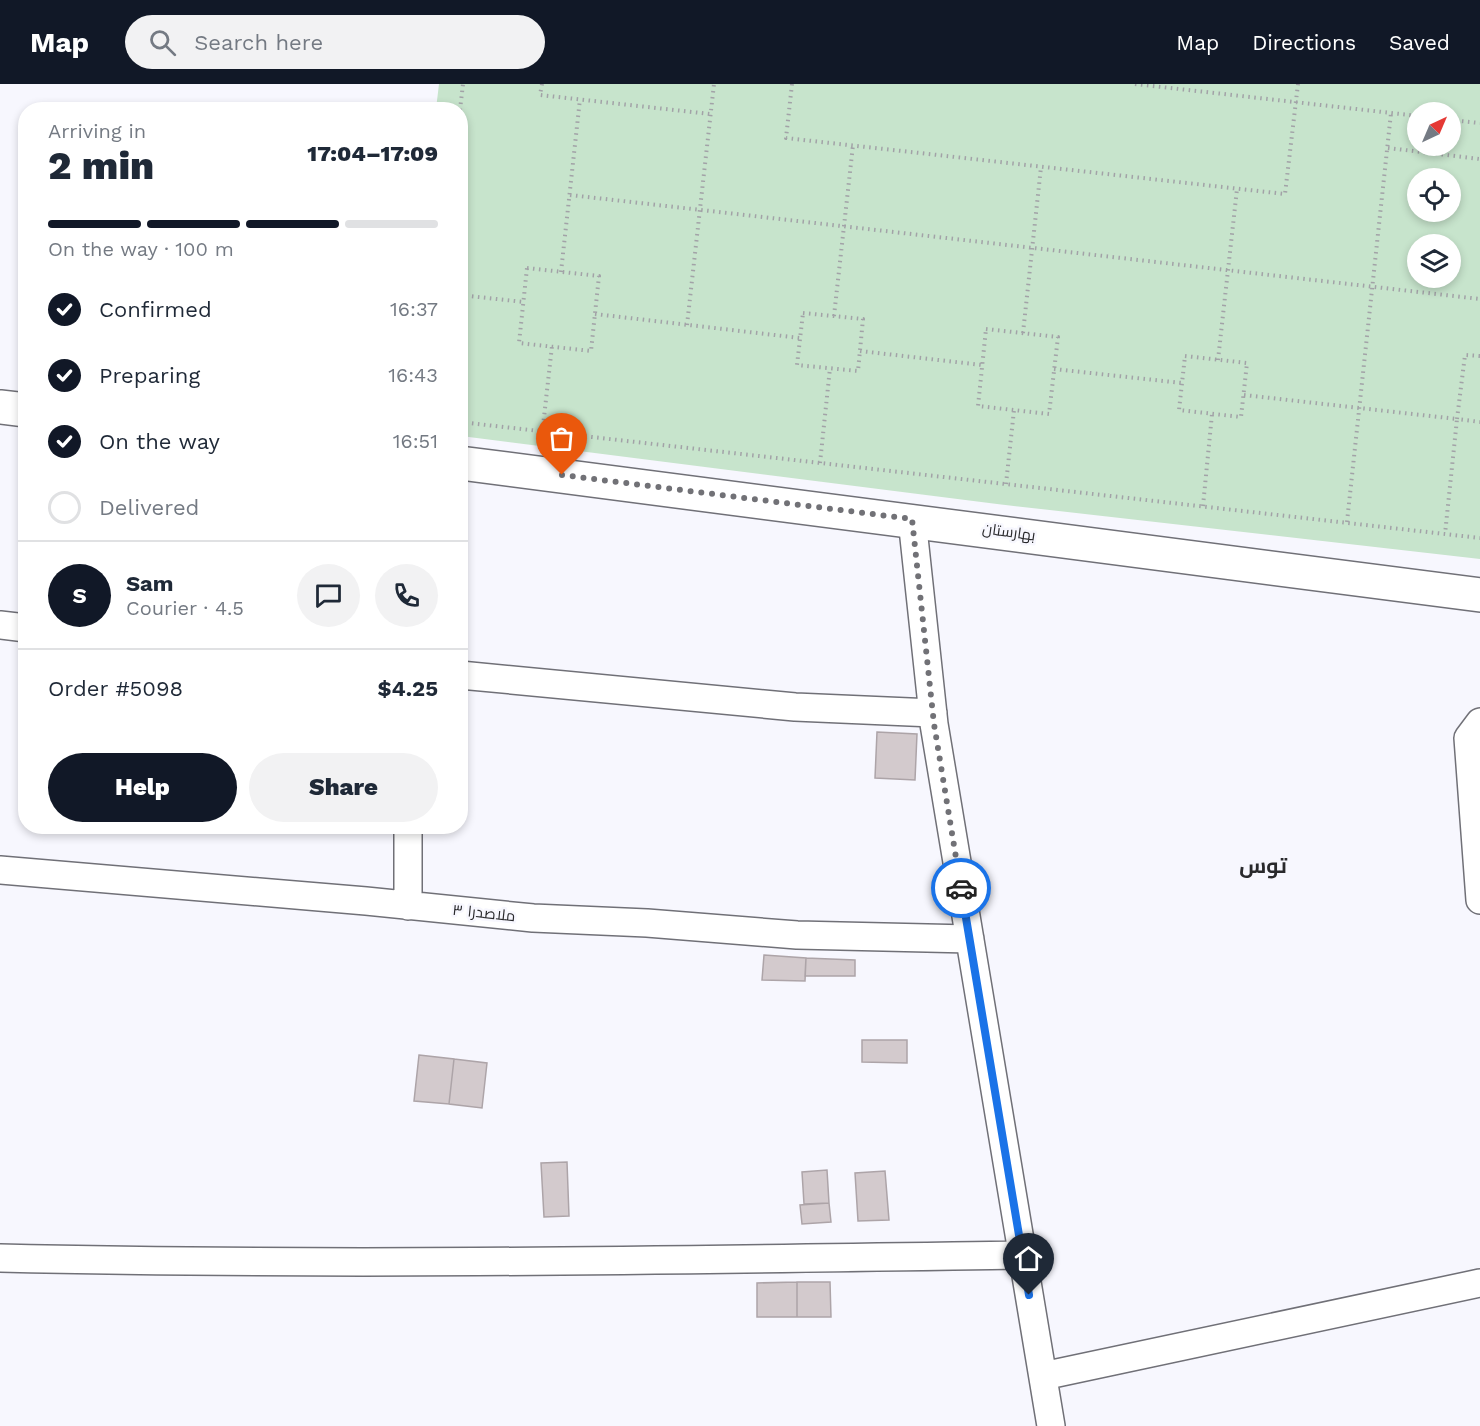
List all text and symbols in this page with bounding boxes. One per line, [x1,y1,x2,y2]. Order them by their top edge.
search box [125,15,545,69]
text: Map [30,26,89,59]
icon: search [146,26,179,59]
text: Search here [194,30,323,55]
text: Map [1176,30,1219,55]
text: Directions [1252,30,1356,55]
text: Saved [1389,30,1450,55]
north arrow [1407,102,1461,156]
map controls [1407,102,1461,288]
text: Arriving in [48,119,146,143]
text: 17:04–17:09 [307,141,438,166]
text: 2 min [48,143,154,188]
button: locate [1407,168,1461,222]
button: layers [1407,234,1461,288]
text: On the way · 100 m [48,237,234,261]
icon: check [48,293,81,326]
text: Confirmed [99,297,212,322]
text: 16:37 [390,297,438,321]
icon: check [48,359,81,392]
text: Preparing [99,363,200,388]
text: 16:43 [388,363,438,387]
pin [536,413,587,475]
icon: bag [545,422,578,455]
icon: check [48,425,81,458]
text: On the way [99,429,220,454]
text: 16:51 [393,429,438,453]
text: Delivered [99,495,199,520]
street label: بهارستان [981,519,1037,546]
button: chat [297,564,360,627]
button: phone [375,564,438,627]
text: Sam [126,571,174,596]
text: S [72,583,87,608]
text: Courier · 4.5 [126,596,244,620]
text: Order #5098 [48,676,183,701]
text: $4.25 [377,676,438,701]
button: Help [48,753,237,822]
button: Share [249,753,438,822]
district label: توس [1239,853,1288,879]
courier [931,858,991,918]
icon: car [945,872,978,905]
street label: ملاصدرا ۳ [452,901,516,925]
pin [1003,1233,1054,1295]
icon: home [1012,1242,1045,1275]

